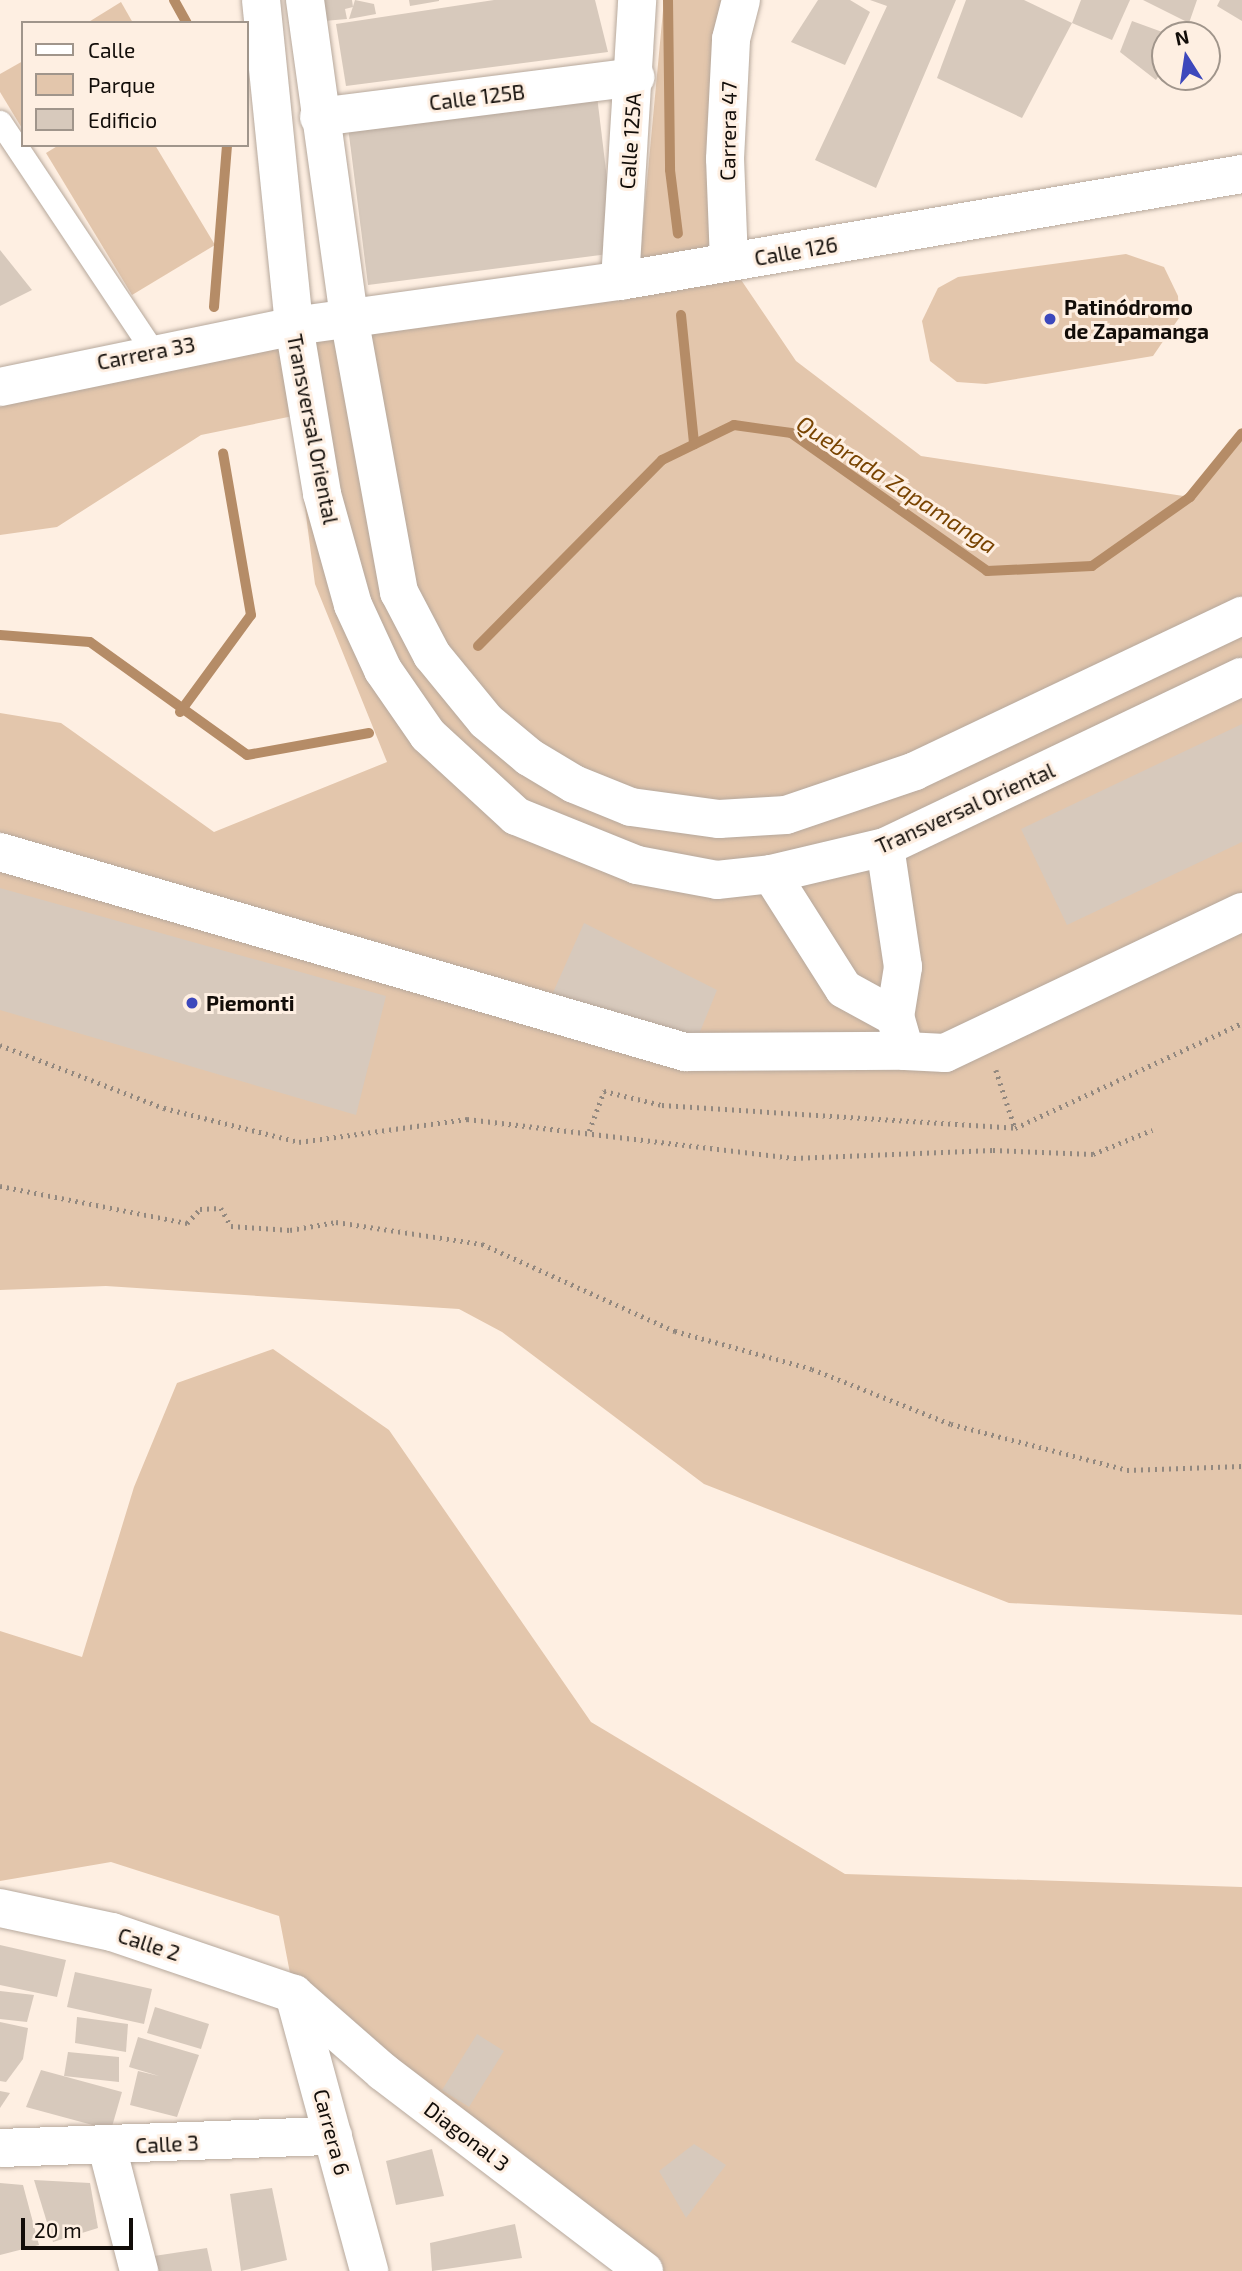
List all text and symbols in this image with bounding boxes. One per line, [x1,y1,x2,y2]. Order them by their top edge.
legend [21,21,248,147]
north arrow [1151,21,1221,91]
text: N [1173,24,1191,50]
text: Calle [88,37,135,62]
text: Parque [88,72,155,97]
street label: Calle 125B [428,79,526,115]
street label: Carrera 47 [715,81,741,181]
street label: Calle 125A [614,92,646,190]
text: Edificio [88,107,157,132]
street label: Calle 126 [752,231,840,271]
place label: Patinódromo de Zapamanga [1064,294,1209,344]
marker: Patinódromo de Zapamanga [1042,311,1058,327]
street label: Carrera 33 [95,331,197,375]
street label: Transversal Oriental [282,332,344,526]
water label: Quebrada Zapamanga [792,409,1002,559]
street label: Transversal Oriental [871,757,1059,859]
place label: Piemonti [206,990,295,1016]
marker: Piemonti [184,995,200,1011]
street label: Calle 2 [115,1922,183,1966]
street label: Carrera 6 [308,2086,356,2178]
street label: Diagonal 3 [419,2096,515,2176]
street label: Calle 3 [135,2130,199,2158]
scale bar [24,2204,136,2248]
text: 20 m [34,2217,82,2242]

